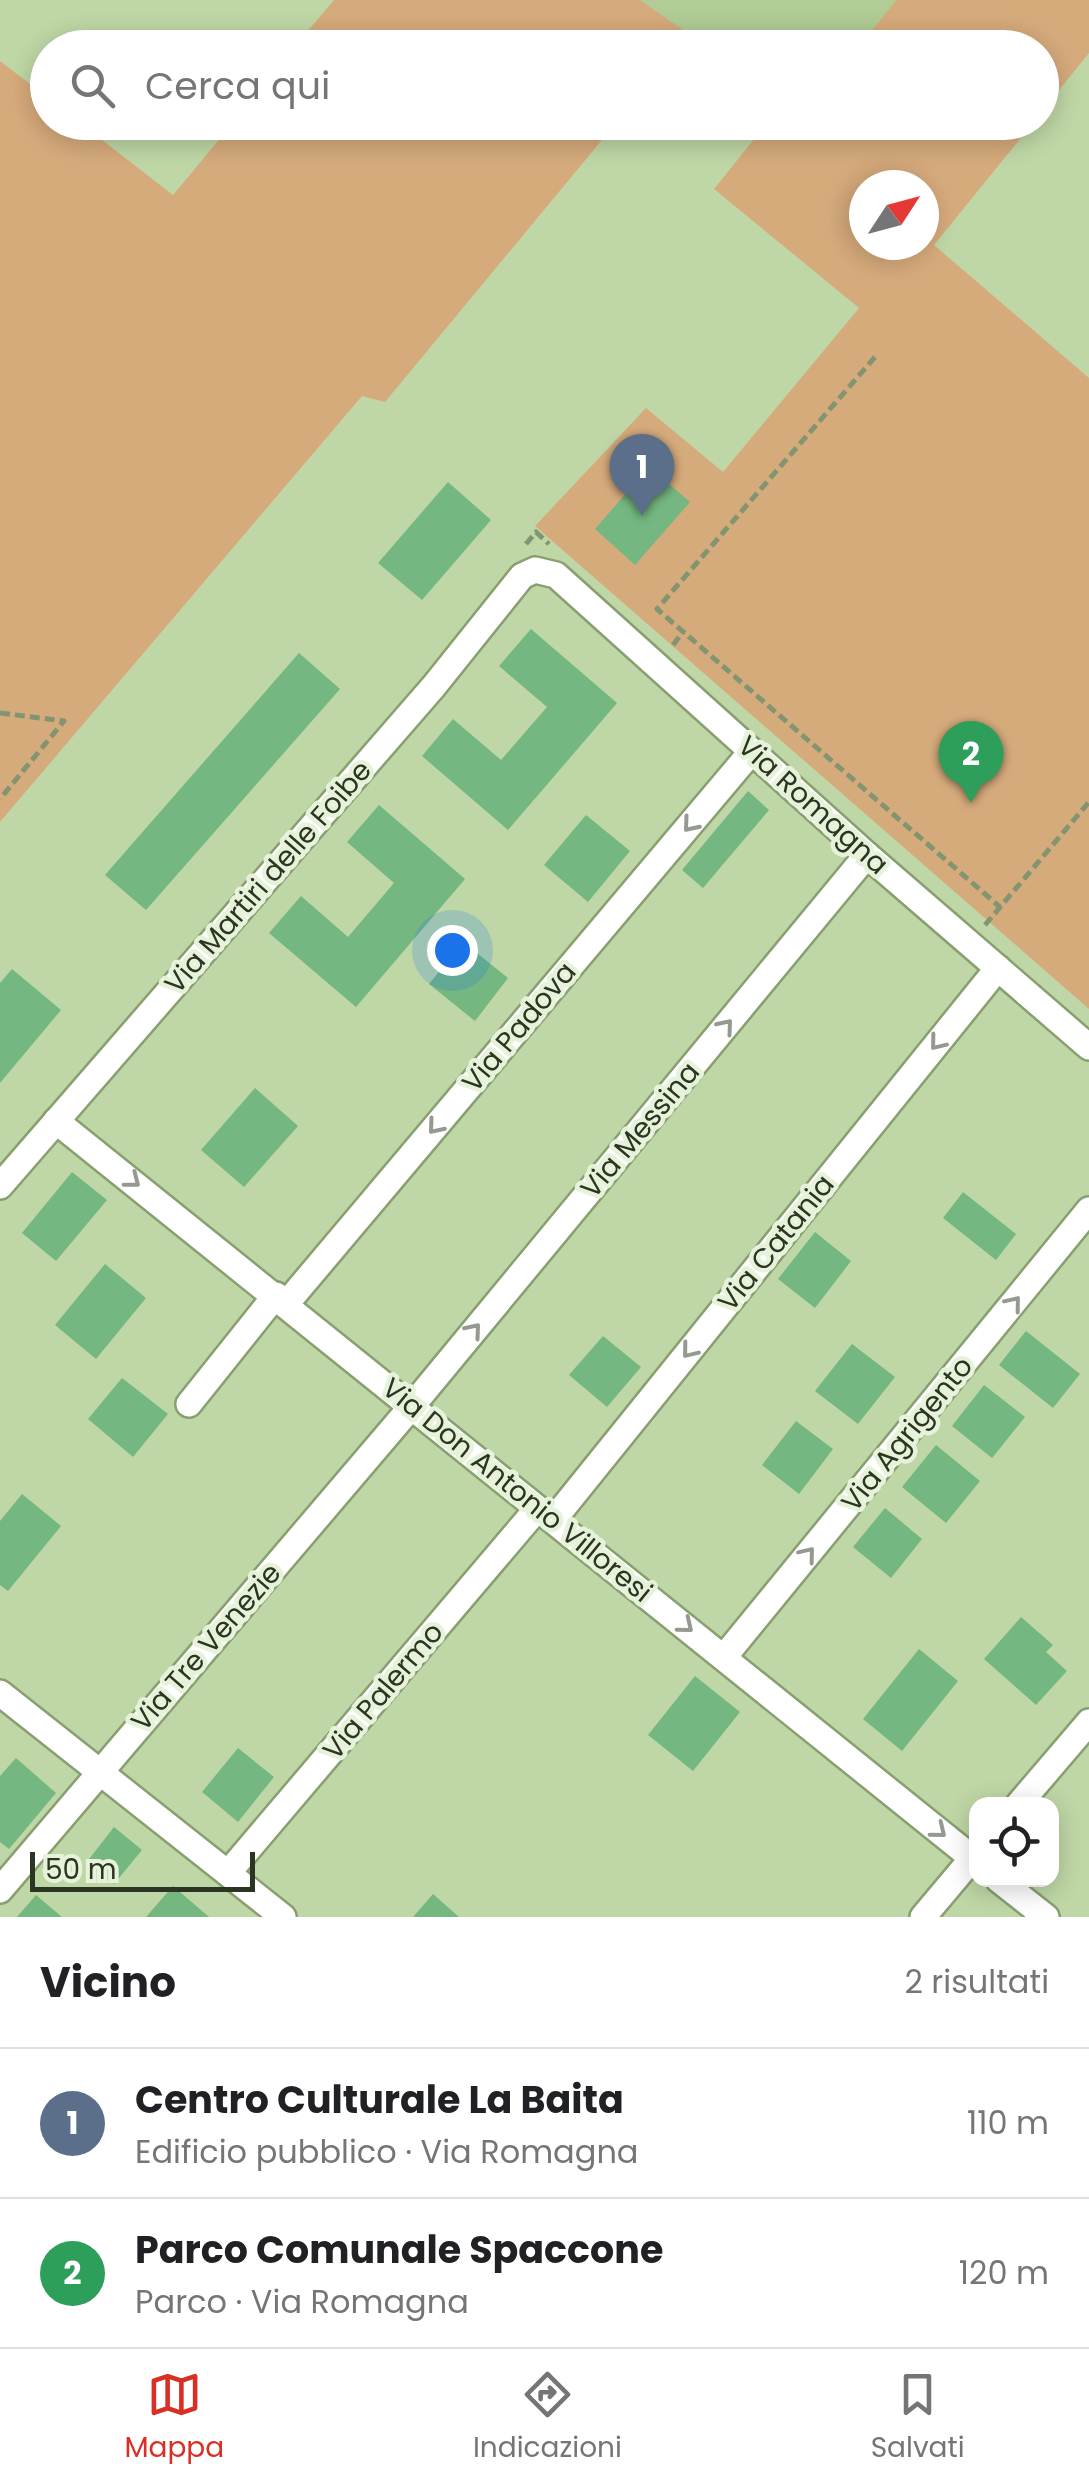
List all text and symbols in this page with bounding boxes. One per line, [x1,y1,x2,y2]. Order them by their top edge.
search box [30,30,1059,140]
icon: search [65,58,120,113]
text: Cerca qui [145,59,330,112]
north arrow [849,170,939,260]
pin: 1 [610,434,674,516]
pin: 2 [938,720,1004,803]
street label: Via Romagna [729,727,897,883]
street label: Via Martiri delle Foibe [156,752,380,1002]
one-way arrow [683,814,701,832]
your location [427,925,478,976]
street label: Via Padova [453,954,585,1100]
one-way arrow [714,1019,732,1037]
one-way arrow [931,1032,949,1050]
street label: Via Messina [571,1054,709,1206]
one-way arrow [428,1115,446,1134]
street label: Via Catania [709,1166,843,1320]
one-way arrow [121,1170,139,1187]
one-way arrow [1002,1296,1020,1314]
one-way arrow [462,1324,480,1342]
one-way arrow [683,1340,701,1358]
street label: Via Agrigento [832,1348,982,1520]
street label: Via Don Antonio Villoresi [374,1369,660,1611]
one-way arrow [796,1548,814,1566]
street label: Via Tre Venezie [122,1555,290,1739]
street label: Via Palermo [314,1614,452,1768]
one-way arrow [675,1614,693,1632]
map controls [969,1797,1059,1887]
button: locate [969,1797,1059,1887]
one-way arrow [927,1819,945,1837]
scale bar [30,1847,255,1892]
text: 50 m [45,1850,116,1889]
text: Vicino [40,1953,176,2012]
text: 2 risultati [904,1959,1049,2004]
text: Centro Culturale La Baita [135,2073,624,2126]
text: 1 [66,2100,79,2145]
text: 110 m [967,2100,1049,2145]
text: Edificio pubblico · Via Romagna [135,2129,639,2174]
text: Parco Comunale Spaccone [135,2223,663,2276]
text: 2 [63,2250,82,2295]
text: 120 m [959,2250,1049,2295]
text: Parco · Via Romagna [135,2279,469,2324]
tab: Mappa [124,2367,224,2469]
tab: Indicazioni [473,2367,622,2469]
tab: Salvati [871,2367,965,2469]

